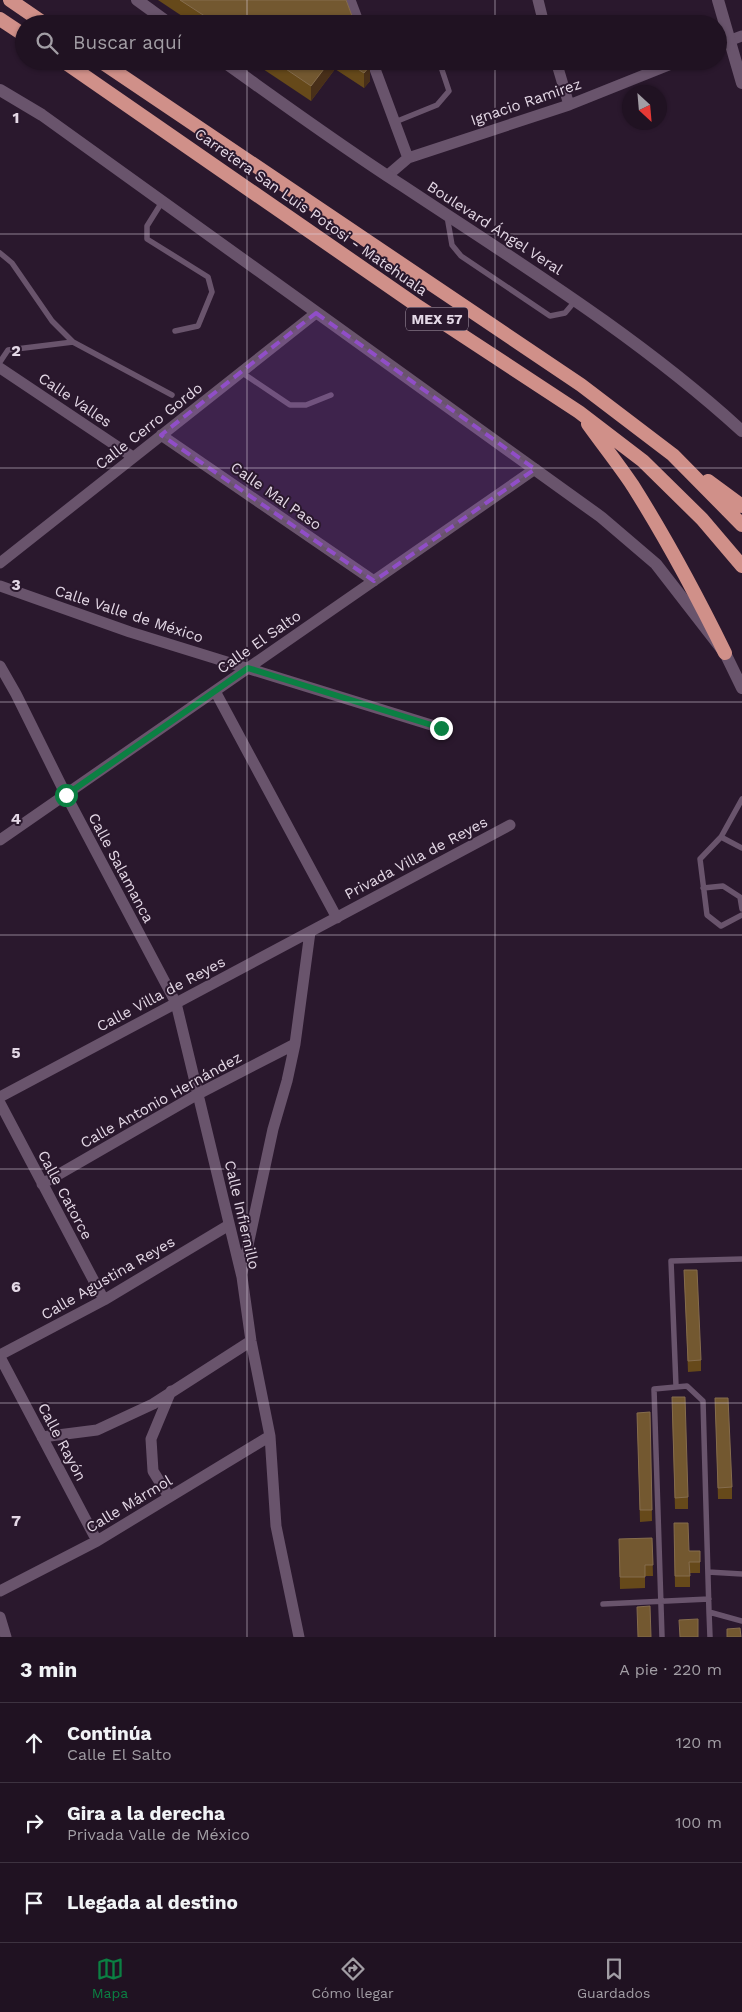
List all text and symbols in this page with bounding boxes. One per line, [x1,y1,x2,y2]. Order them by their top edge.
search box [15,15,727,70]
icon: search [33,29,61,57]
text: Buscar aquí [73,31,182,54]
street label: Ignacio Ramirez [468,75,584,129]
north arrow [622,85,667,130]
text: 1 [13,108,19,127]
street label: Carretera San Luis Potosi - Matehuala [191,124,431,300]
street label: Boulevard Ángel Veral [424,177,567,279]
road number: MEX 57 [406,308,468,330]
text: 2 [11,341,21,360]
street label: Calle Valles [35,369,115,431]
street label: Calle Cerro Gordo [92,379,206,473]
street label: Calle Mal Paso [227,458,325,534]
text: 3 [11,575,21,594]
street label: Calle Valle de México [52,581,206,647]
street label: Calle El Salto [214,607,304,677]
route end [430,717,453,740]
route start [55,784,78,807]
text: 4 [11,809,21,828]
street label: Calle Salamanca [84,810,158,926]
street label: Privada Villa de Reyes [342,813,491,903]
street label: Calle Villa de Reyes [94,952,228,1035]
text: 5 [11,1043,21,1062]
street label: Calle Antonio Hernández [77,1048,245,1152]
street label: Calle Catorce [34,1147,96,1243]
street label: Calle Infiernillo [221,1159,263,1271]
street label: Calle Agustina Reyes [38,1232,178,1324]
text: 6 [11,1277,21,1296]
street label: Calle Rayón [34,1400,90,1484]
street label: Calle Mármol [83,1471,176,1537]
text: 7 [11,1511,21,1530]
text: 3 min [20,1657,77,1682]
text: A pie · 220 m [619,1660,722,1679]
text: Continúa [67,1722,151,1745]
icon: ahead [20,1729,48,1757]
text: 120 m [676,1733,722,1752]
text: Calle El Salto [67,1745,172,1764]
text: Gira a la derecha [67,1802,225,1825]
icon: right [20,1809,48,1837]
text: 100 m [675,1813,722,1832]
text: Privada Valle de México [67,1825,250,1844]
icon: arrive [20,1889,48,1917]
text: Llegada al destino [67,1891,238,1914]
tab: Mapa [92,1955,128,2001]
tab: Cómo llegar [311,1955,394,2001]
tab: Guardados [577,1955,650,2001]

